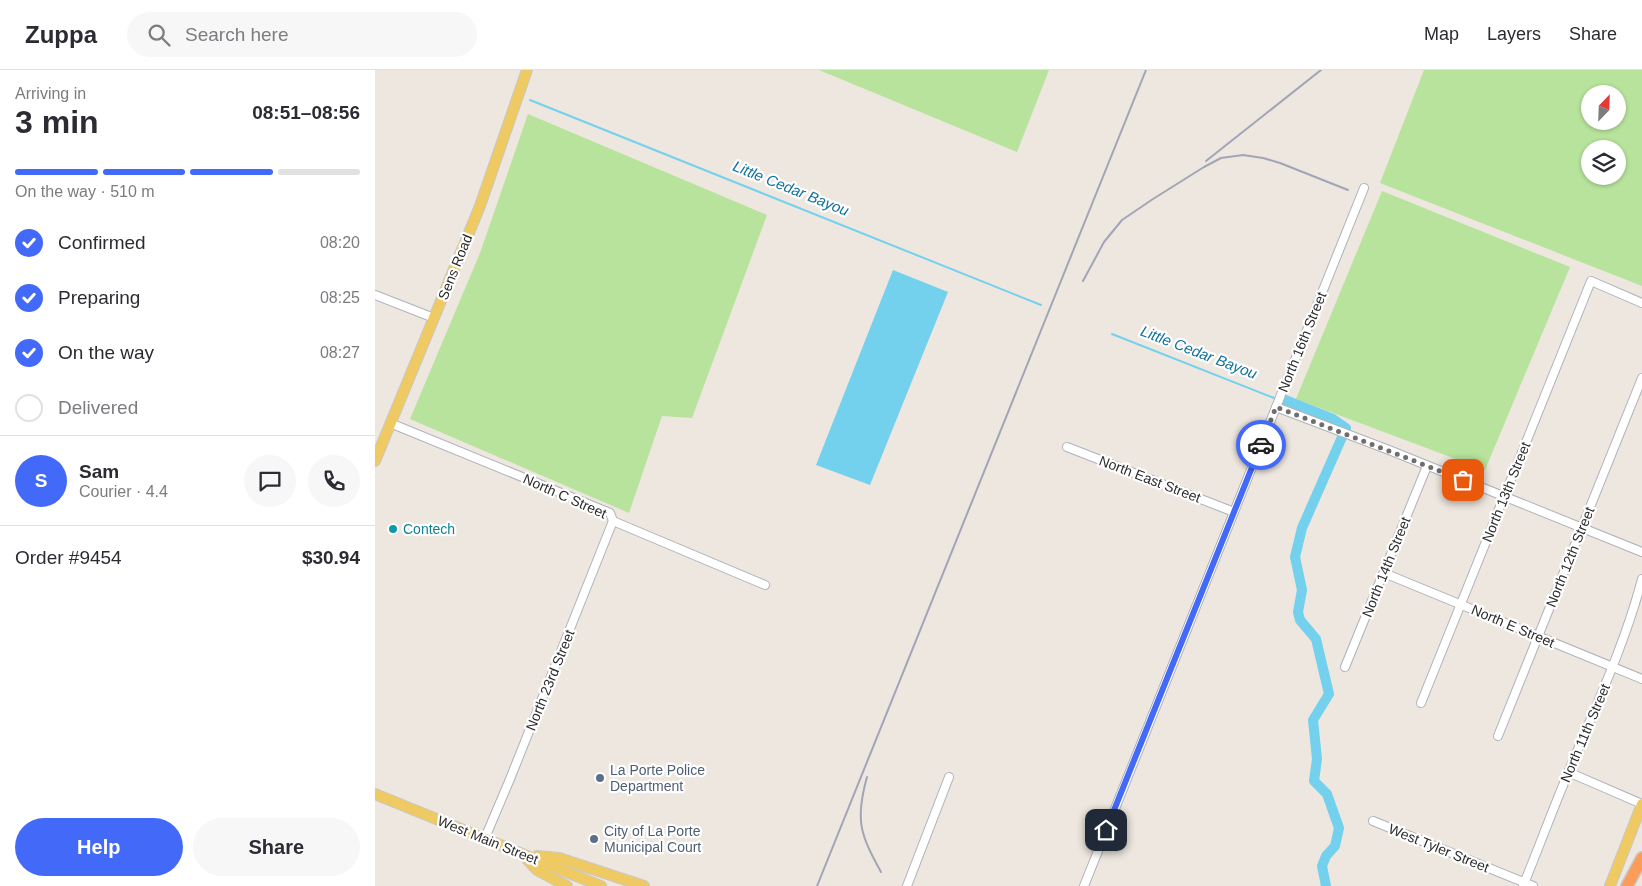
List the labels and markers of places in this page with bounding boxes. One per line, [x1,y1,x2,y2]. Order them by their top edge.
pin [1442,459,1484,501]
place label: Contech [403,521,455,537]
marker: Contech [387,523,399,535]
place label: La Porte Police Department [610,762,705,794]
marker: La Porte Police Department [594,772,606,784]
pin [1085,809,1127,851]
place label: City of La Porte Municipal Court [604,823,701,855]
marker: City of La Porte Municipal Court [588,833,600,845]

